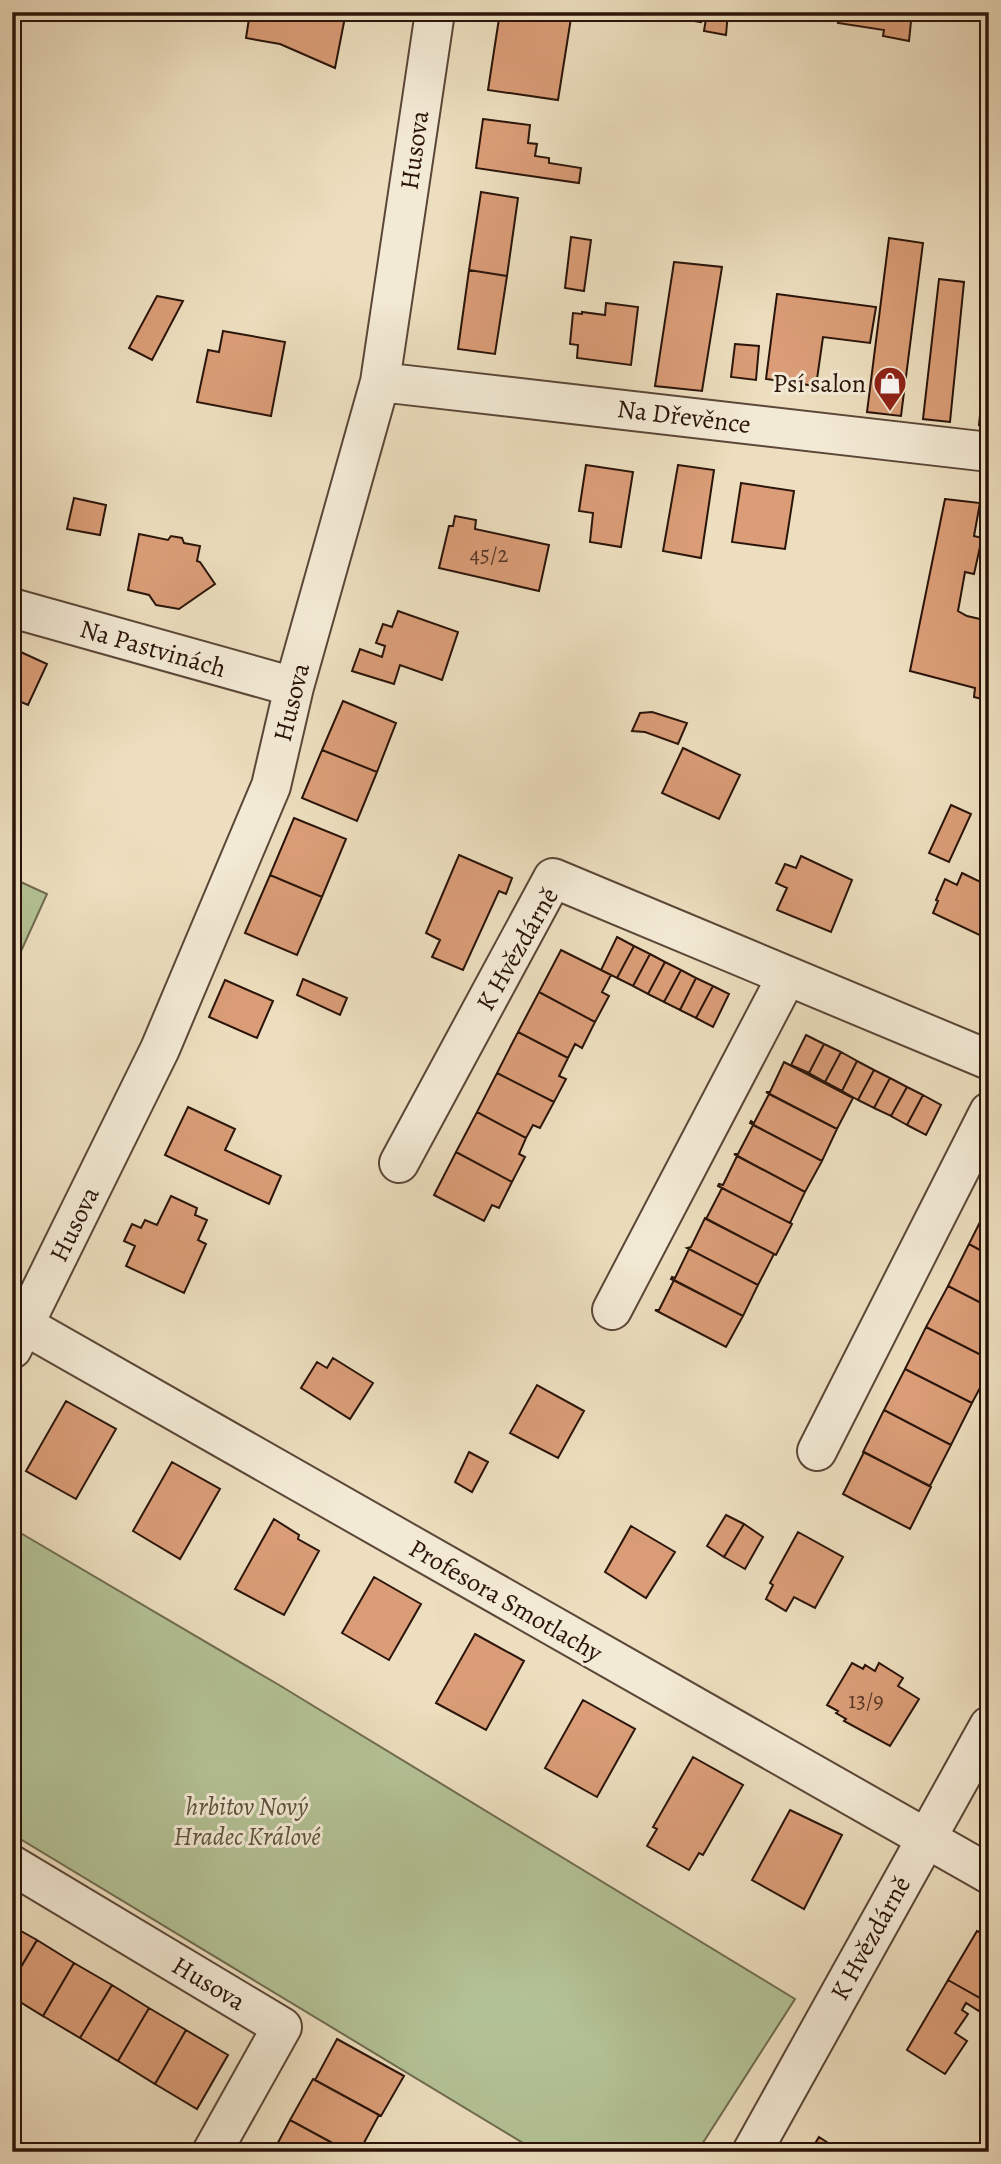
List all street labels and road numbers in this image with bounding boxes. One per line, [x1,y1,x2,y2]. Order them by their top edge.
street label: Husova [392,108,437,192]
street label: Na Dřevěnce [615,391,753,442]
street label: Na Pastvinách [76,611,230,686]
street label: Husova [265,659,318,745]
street label: K Hvězdárně [468,881,567,1017]
street label: Husova [41,1181,108,1268]
street label: Profesora Smotlachy [403,1531,609,1670]
street label: K Hvězdárně [822,1870,919,2007]
street label: Husova [165,1948,252,2019]

